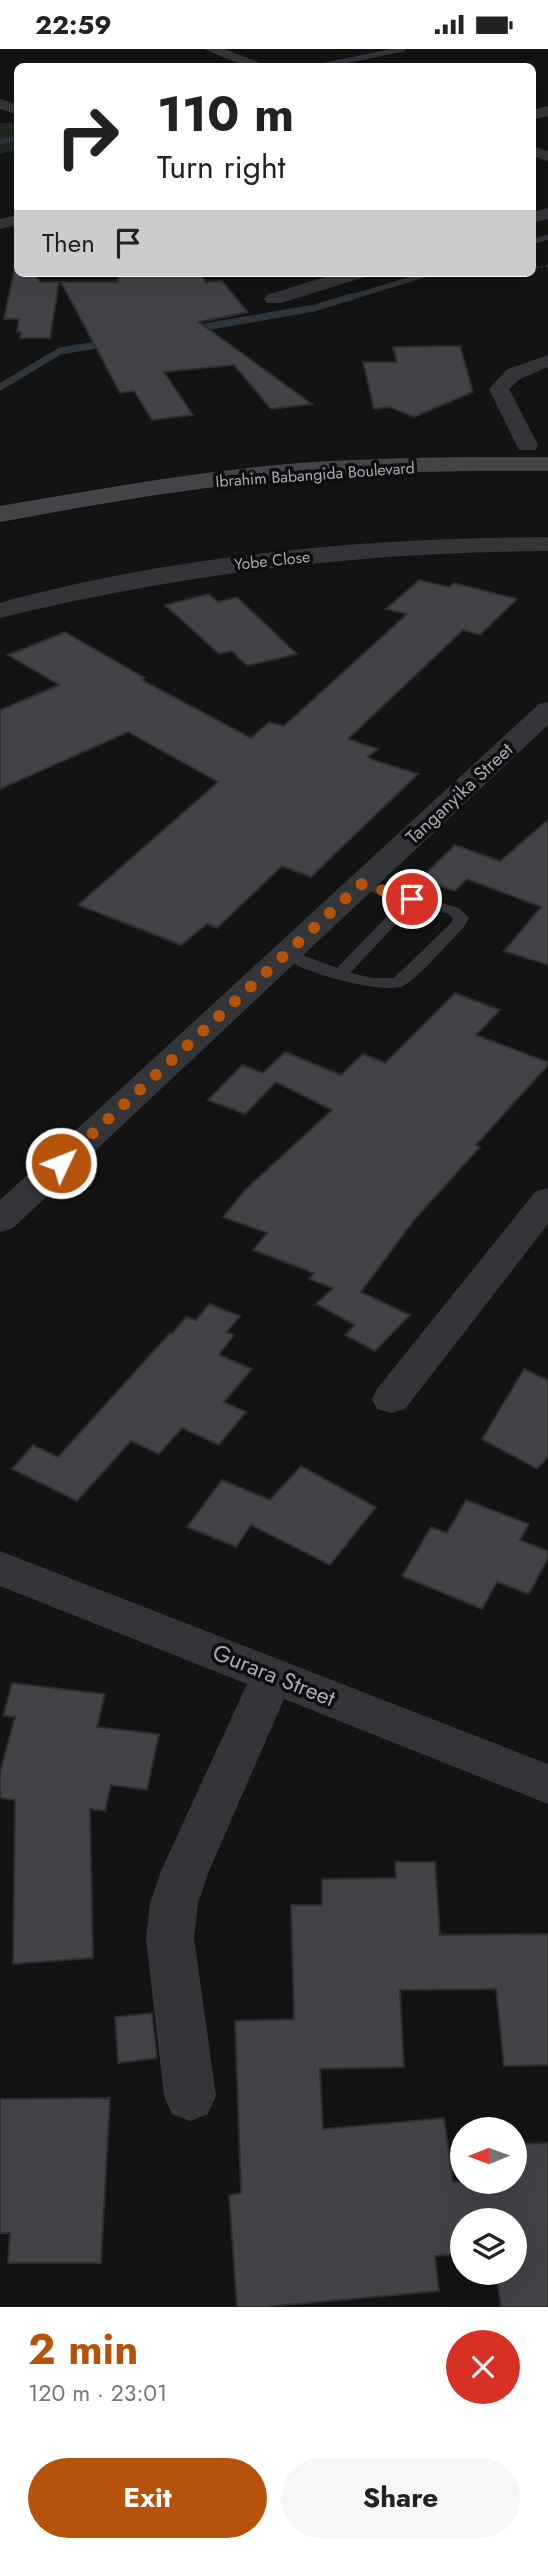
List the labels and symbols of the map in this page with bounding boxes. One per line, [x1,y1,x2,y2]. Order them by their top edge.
street label: Ibrahim Babangida Boulevard [215,456,416,493]
street label: Yobe Close [233,545,311,576]
street label: Tanganyika Street [400,736,519,850]
pin [382,869,442,929]
position arrow [24,1126,98,1200]
street label: Gurara Street [208,1635,341,1715]
north arrow [450,2117,527,2195]

